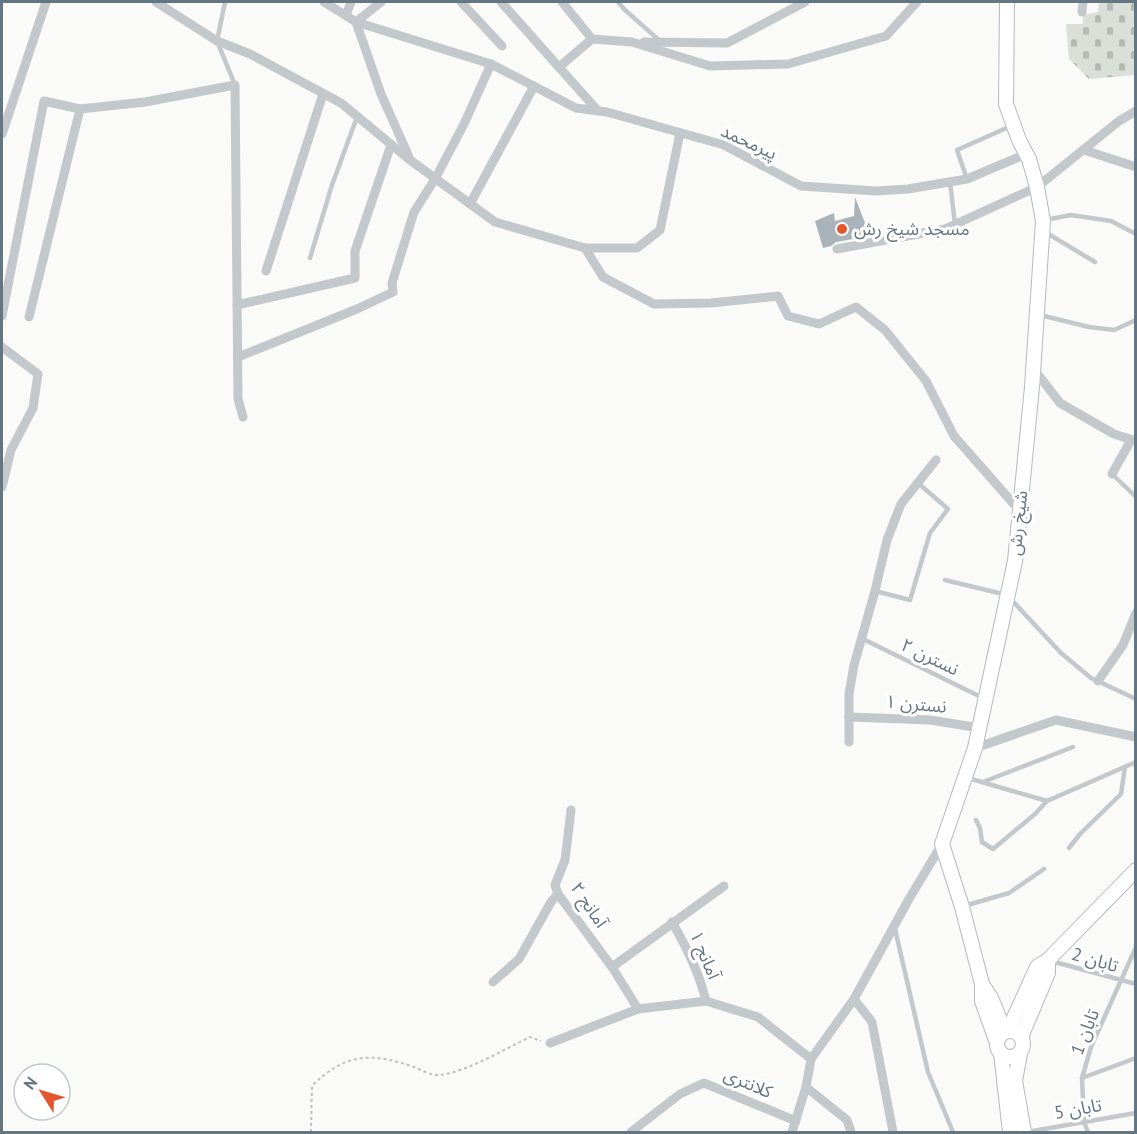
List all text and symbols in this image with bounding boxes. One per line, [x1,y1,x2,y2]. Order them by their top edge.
street label: پیرمحمد [717,119,781,165]
place label: مسجد شیخ رش [854,217,970,242]
marker: مسجد شیخ رش [835,222,849,236]
street label: شیخ رش [1003,489,1034,557]
street label: نسترن ۲ [898,633,963,680]
street label: نسترن ۱ [884,689,948,718]
street label: آمانج ۲ [564,877,613,934]
street label: آمانج ۱ [683,927,726,984]
street label: تابان 2 [1069,942,1121,977]
street label: تابان 1 [1065,1005,1104,1058]
north arrow [12,1062,72,1122]
street label: کلانتری [720,1062,776,1103]
text: N [19,1073,41,1093]
street label: تابان 5 [1052,1093,1103,1124]

